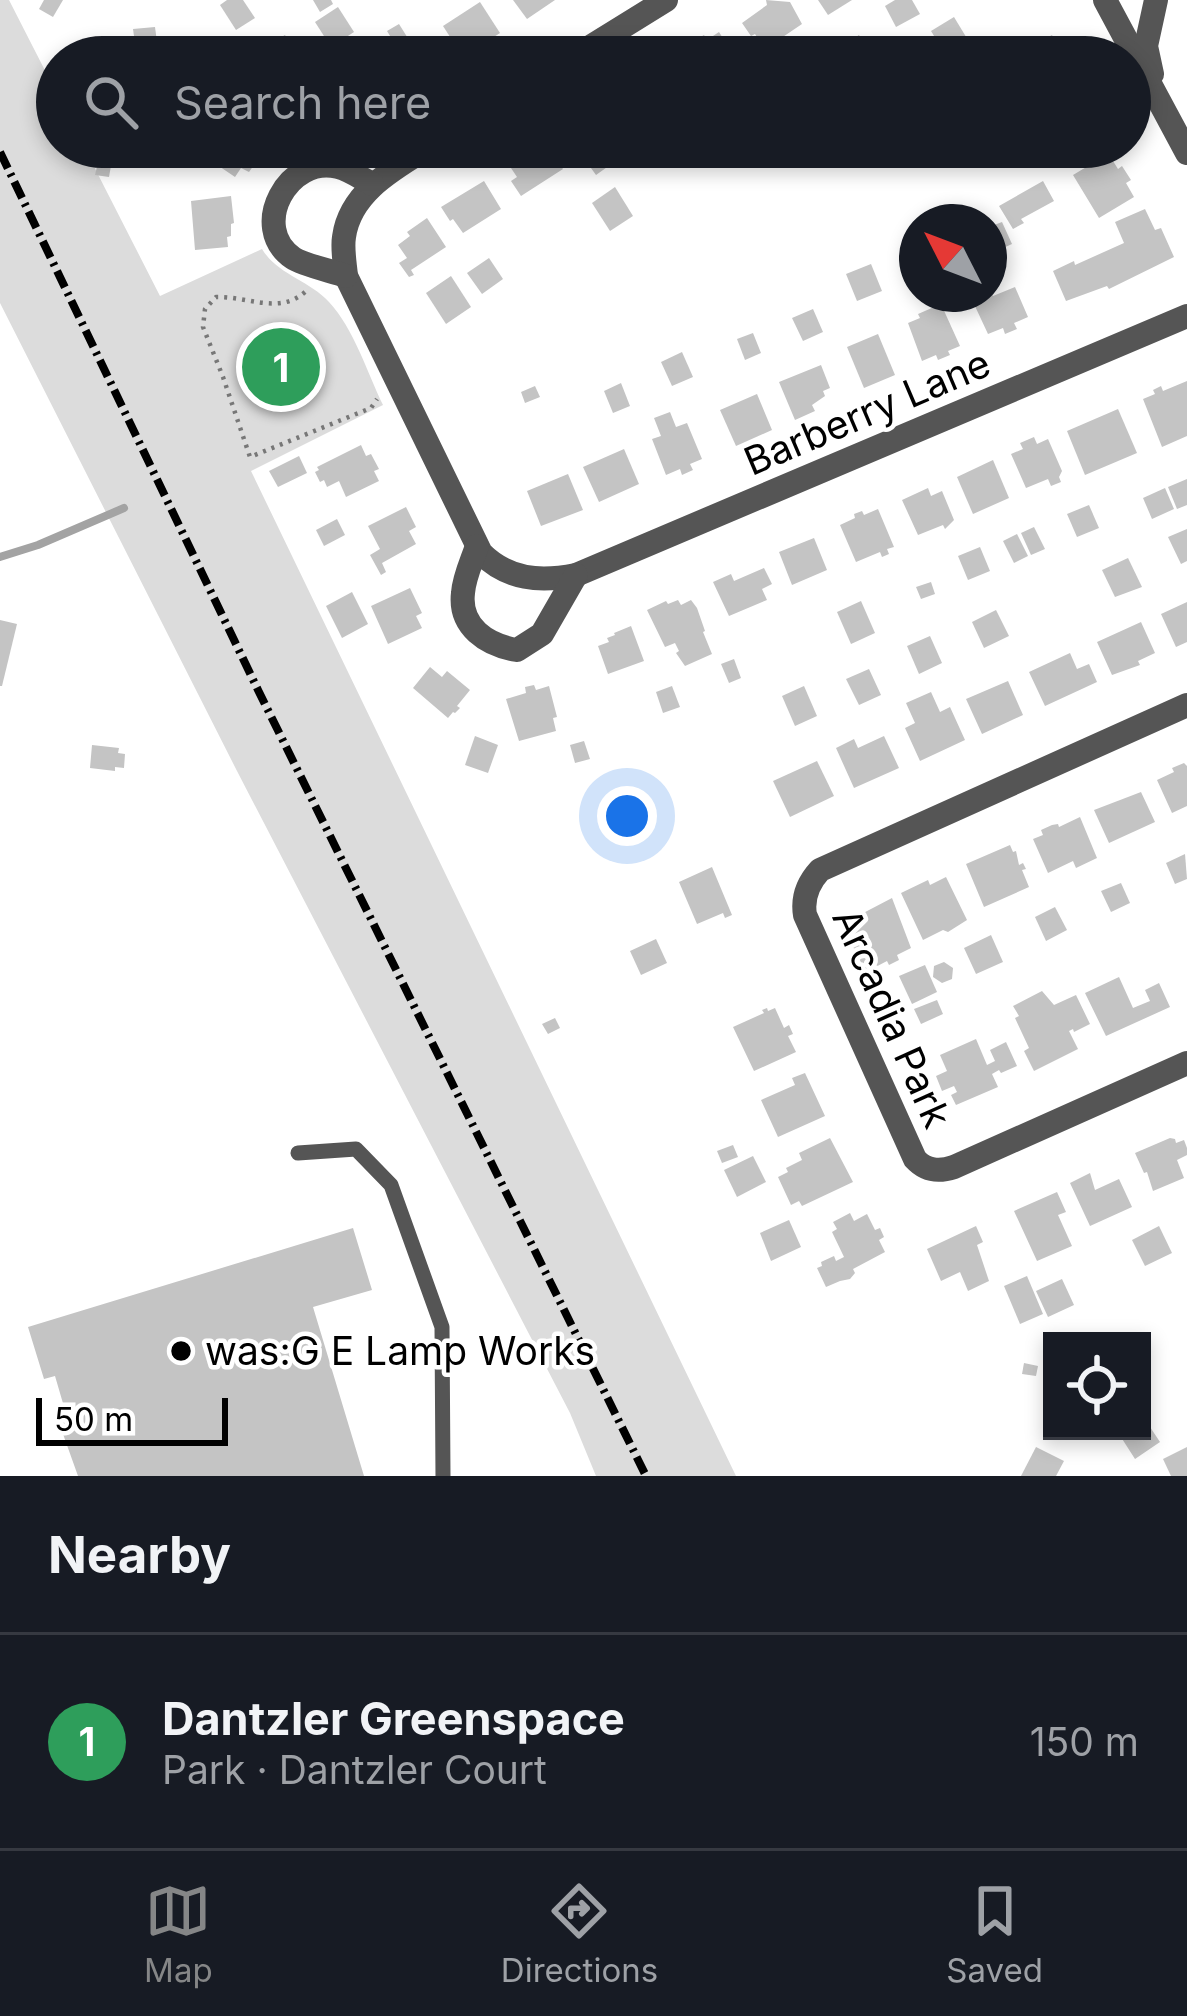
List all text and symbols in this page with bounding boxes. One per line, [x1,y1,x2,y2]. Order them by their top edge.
search box [36,36,1151,168]
icon: search [78,69,144,135]
text: Search here [174,75,431,130]
north arrow [899,204,1007,312]
pin: 1 [242,322,320,412]
street label: Barberry Lane [737,339,997,484]
your location [597,786,657,846]
street label: Arcadia Park [823,901,962,1135]
place label: was:G E Lamp Works [205,1327,595,1374]
map controls [1043,1332,1151,1440]
button: locate [1043,1332,1151,1440]
marker: was:G E Lamp Works [168,1338,194,1364]
scale bar [36,1392,228,1445]
text: 50 m [54,1399,133,1439]
text: Nearby [48,1524,231,1585]
text: Dantzler Greenspace [162,1691,625,1746]
text: 1 [79,1718,95,1765]
text: 150 m [1030,1718,1139,1765]
text: Park · Dantzler Court [162,1746,547,1793]
tab: Map [144,1878,213,1990]
tab: Directions [501,1878,658,1990]
tab: Saved [946,1878,1043,1990]

